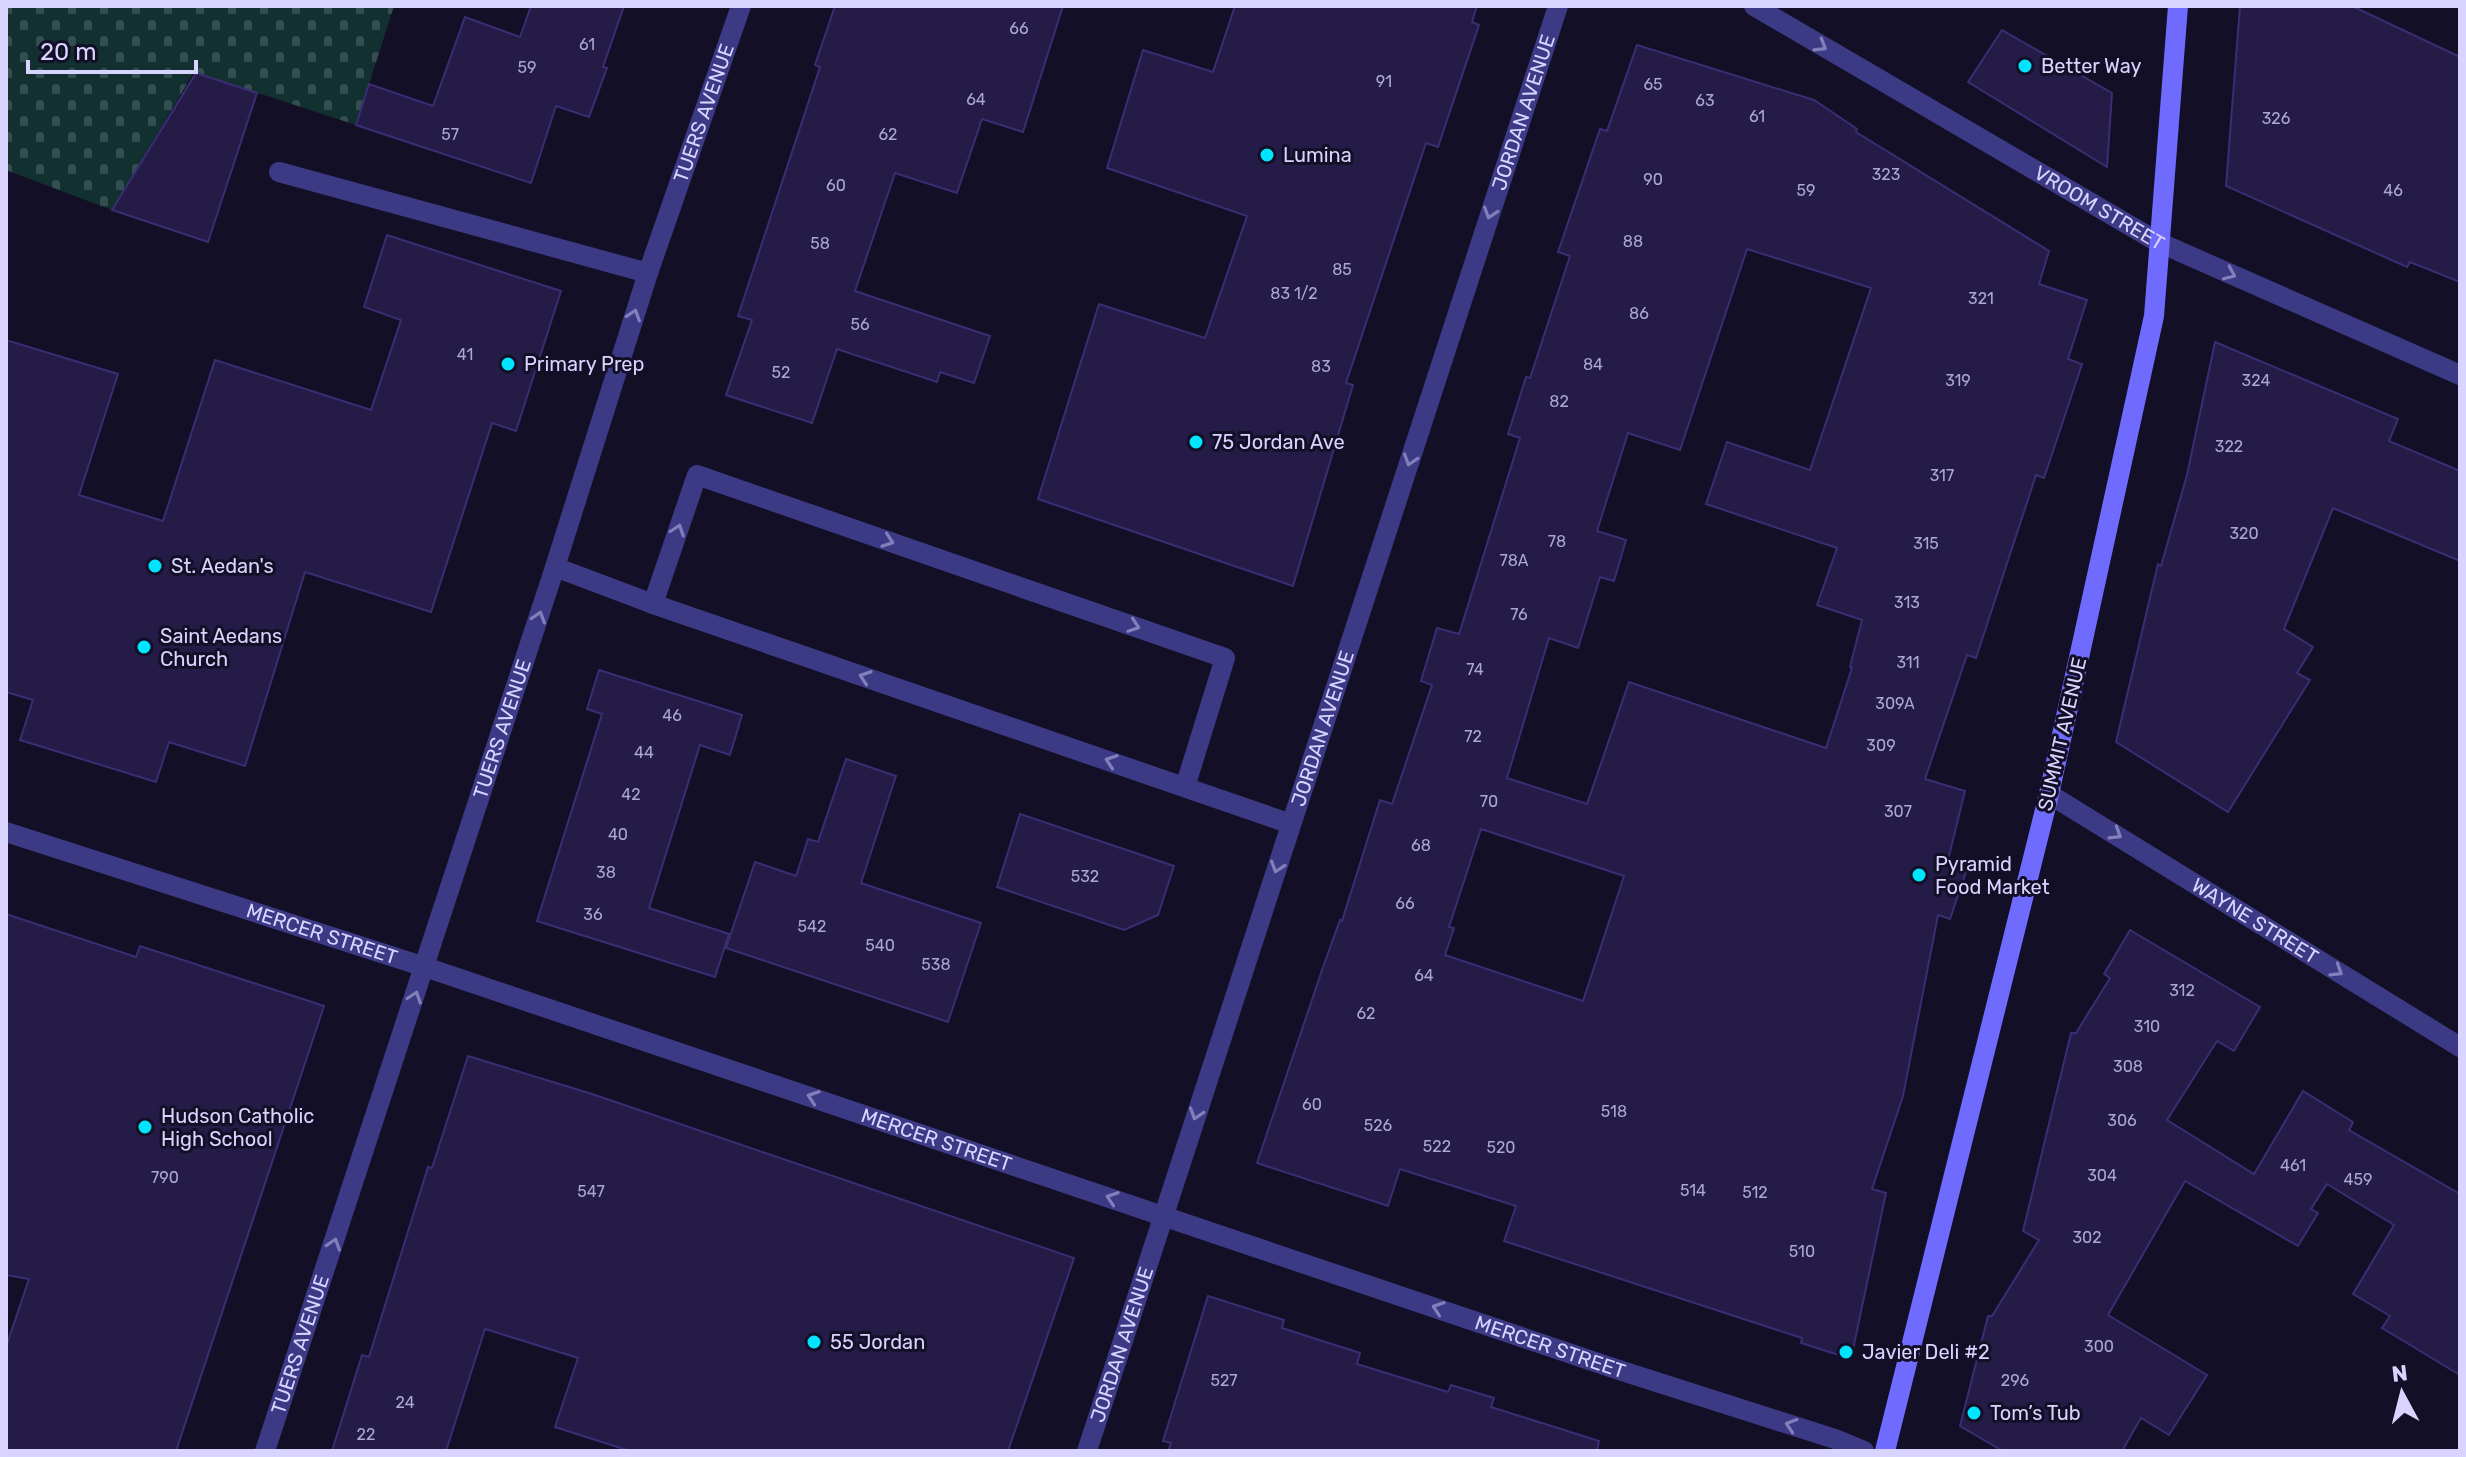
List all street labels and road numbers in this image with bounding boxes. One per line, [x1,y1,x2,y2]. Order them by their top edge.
street label: JORDAN AVENUE [1487,31,1560,193]
street label: TUERS AVENUE [668,41,739,186]
street label: VROOM STREET [2030,160,2169,255]
street label: JORDAN AVENUE [1286,648,1359,809]
street label: SUMMIT AVENUE [2033,655,2091,813]
street label: TUERS AVENUE [468,656,536,802]
street label: WAYNE STREET [2187,873,2323,969]
street label: MERCER STREET [243,898,401,969]
street label: MERCER STREET [858,1103,1015,1176]
street label: JORDAN AVENUE [1085,1264,1158,1425]
street label: TUERS AVENUE [266,1272,334,1417]
street label: MERCER STREET [1472,1310,1629,1383]

